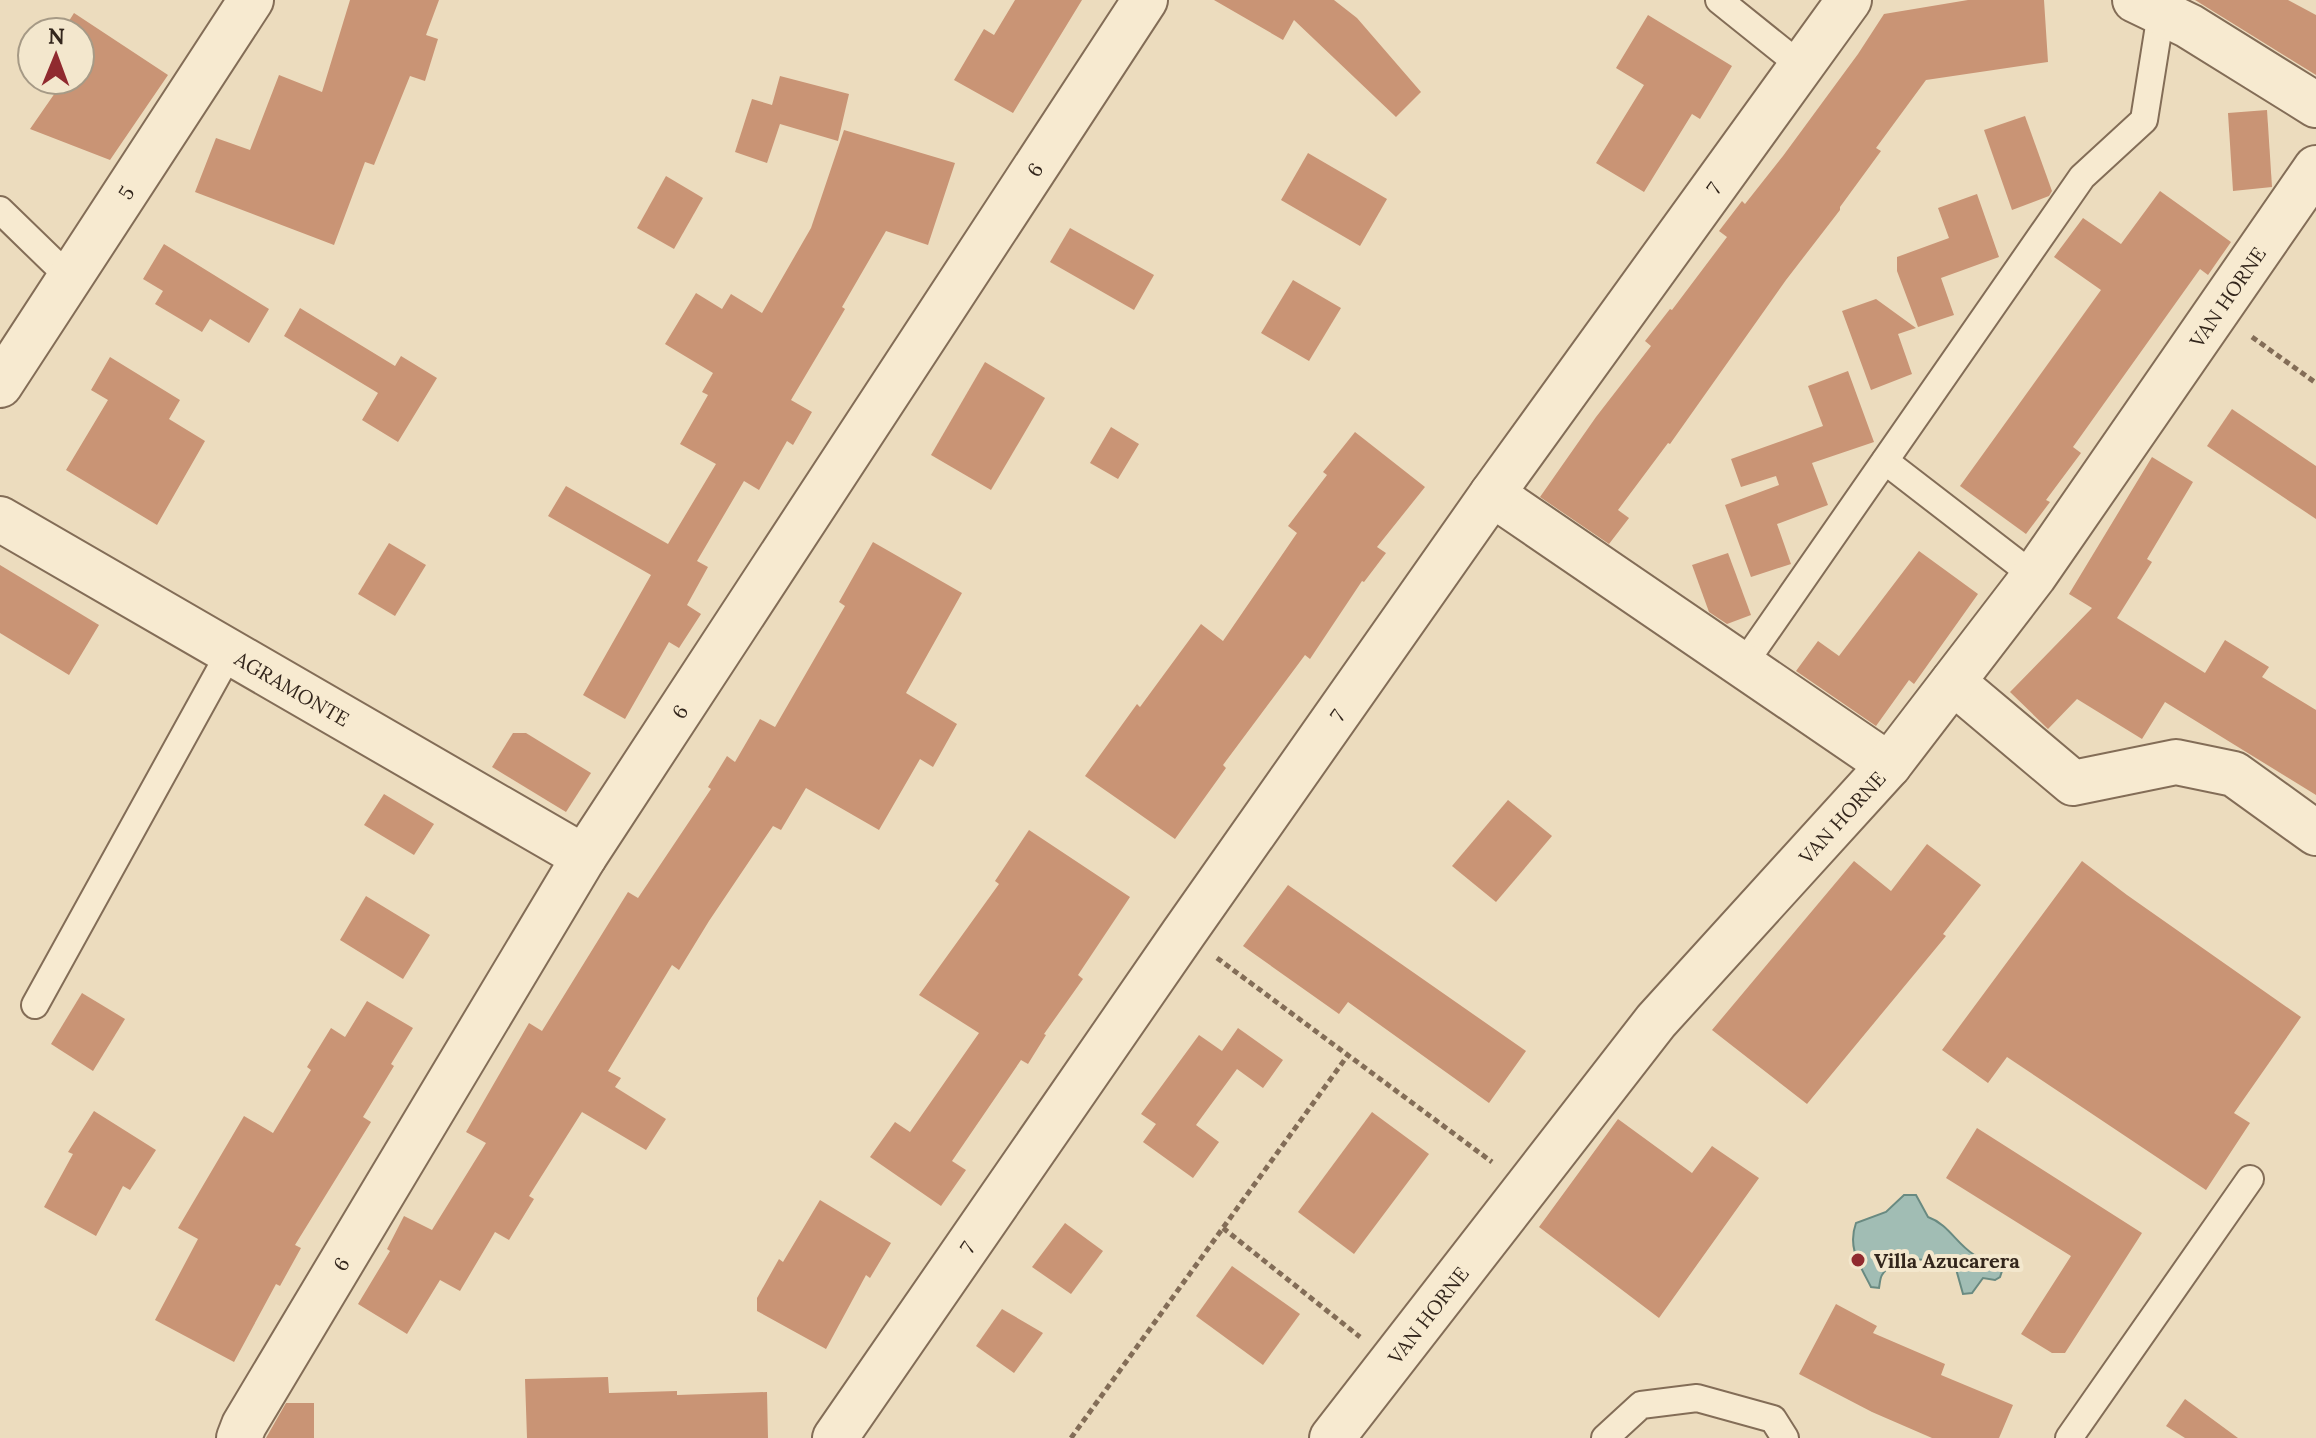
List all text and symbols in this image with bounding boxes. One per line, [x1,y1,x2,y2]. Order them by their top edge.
north arrow [16,16,96,96]
text: N [48,22,65,50]
street label: 6 [1021,157,1048,181]
street label: 7 [1700,177,1726,199]
street label: 5 [112,181,139,204]
street label: VAN HORNE [2183,242,2271,353]
street label: AGRAMONTE [230,645,354,731]
street label: 6 [666,700,693,723]
street label: 7 [1324,704,1350,726]
street label: VAN HORNE [1793,765,1890,869]
street label: 7 [954,1236,980,1258]
place label: Villa Azucarera [1874,1248,2020,1273]
marker: Villa Azucarera [1849,1251,1867,1269]
street label: 6 [327,1252,354,1275]
street label: VAN HORNE [1381,1261,1473,1369]

